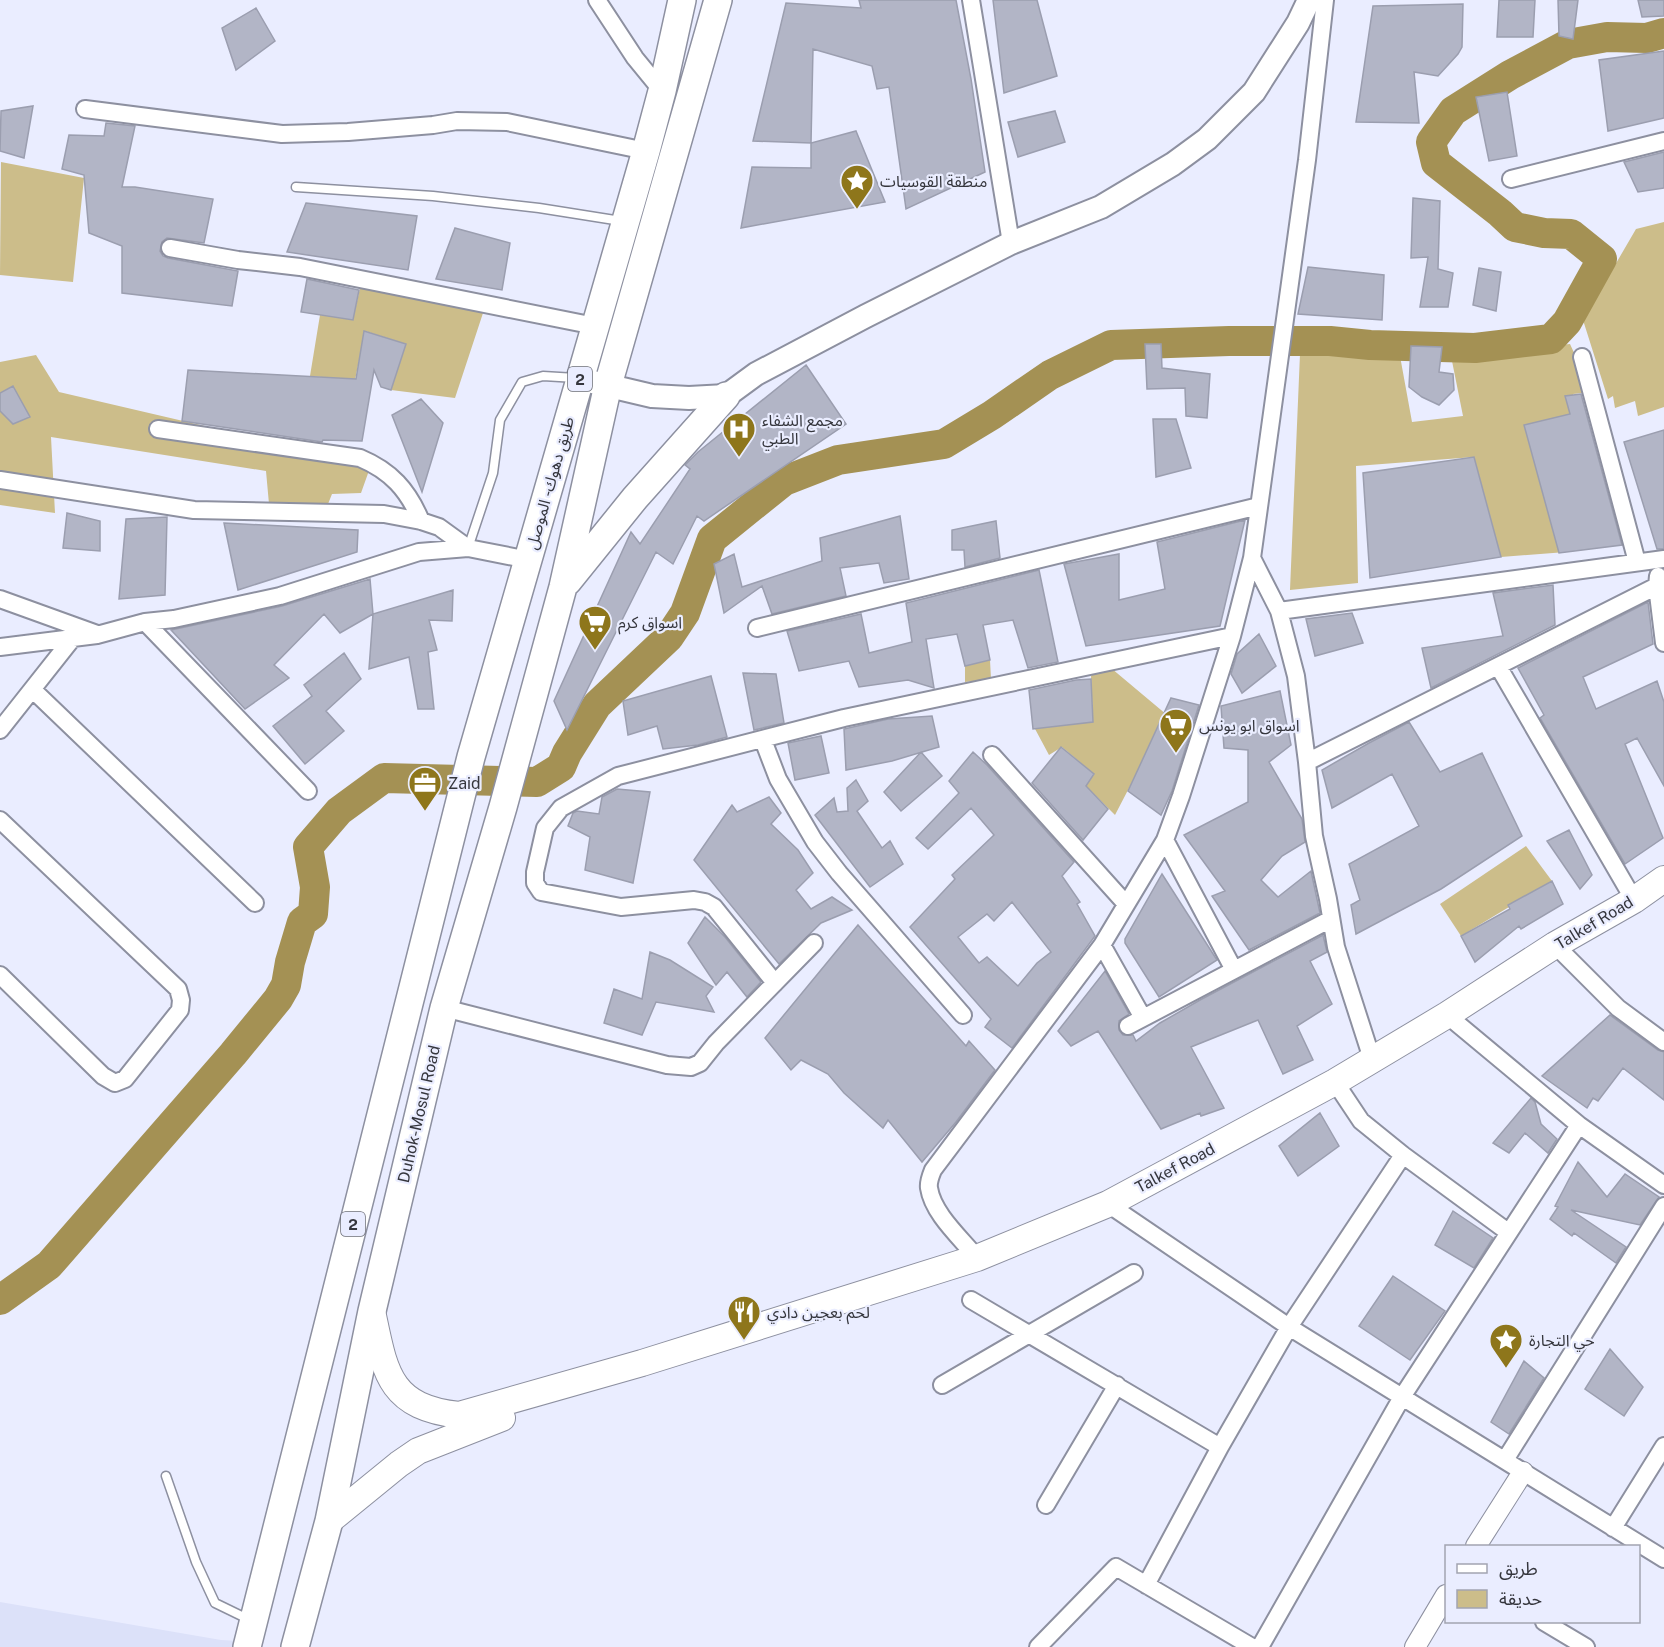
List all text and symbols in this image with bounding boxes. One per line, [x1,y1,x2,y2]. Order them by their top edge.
place icon: منطقة القوسيات [839,163,875,210]
place label: منطقة القوسيات [880,172,987,191]
road number: 2 [568,367,592,391]
hospital icon: مجمع الشفاء الطبي [721,411,757,458]
place label: مجمع الشفاء الطبي [762,411,843,450]
street label: طريق دهوك - الموصل [522,414,579,552]
supermarket icon: اسواق كرم [577,604,613,651]
place label: اسواق كرم [618,613,682,635]
supermarket icon: اسواق ابو يونس [1158,707,1194,754]
place label: اسواق ابو يونس [1199,716,1299,735]
office icon: Zaid [407,765,443,812]
place label: Zaid [448,774,481,793]
street label: Talkef Road [1552,892,1636,954]
street label: Duhok-Mosul Road [394,1043,444,1185]
street label: Talkef Road [1132,1139,1218,1197]
road number: 2 [341,1212,365,1236]
restaurant icon: لحم بعجين دادي [726,1294,762,1341]
place label: لحم بعجين دادي [767,1303,870,1325]
place icon: حي التجارة [1488,1322,1524,1369]
place label: حي التجارة [1529,1331,1595,1352]
legend [1445,1545,1640,1623]
text: طريق [1499,1558,1538,1580]
text: حديقة [1499,1588,1542,1609]

